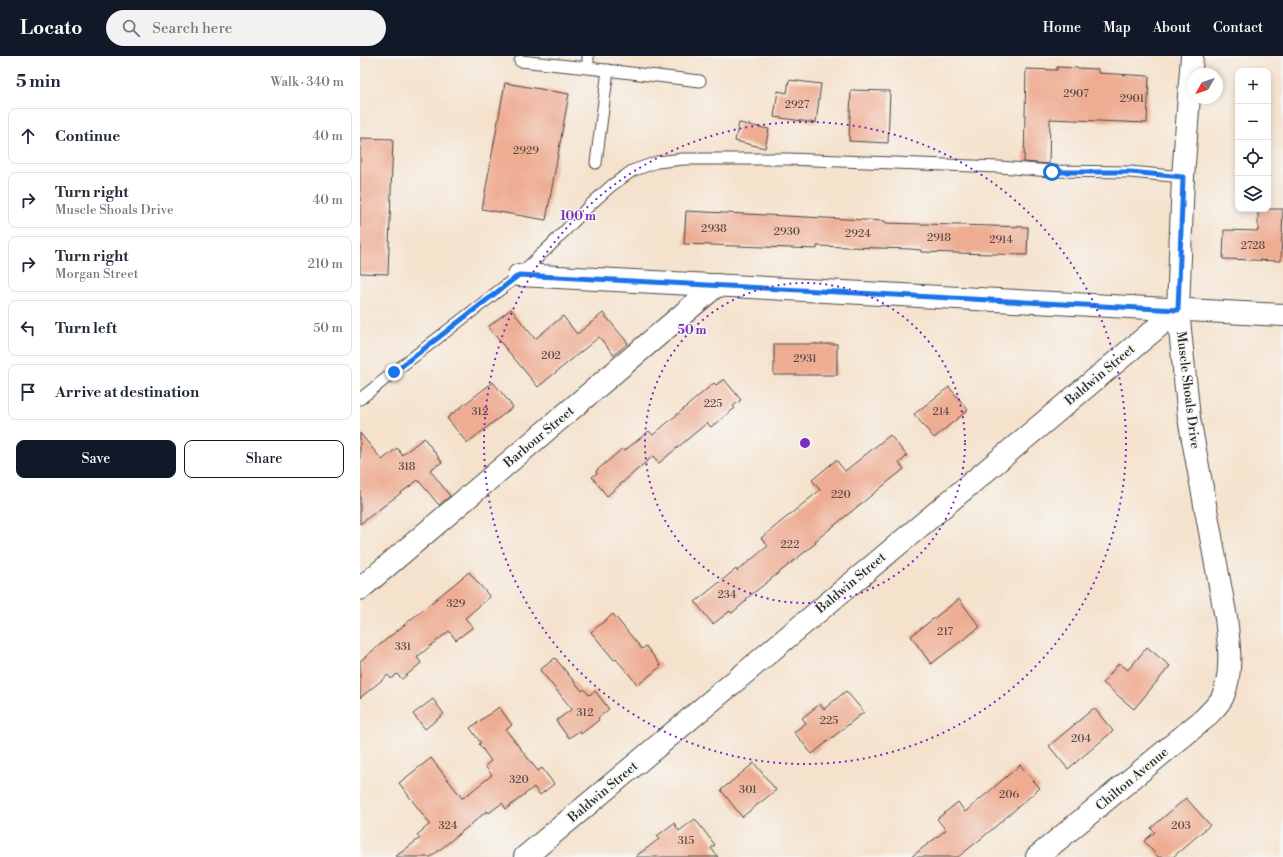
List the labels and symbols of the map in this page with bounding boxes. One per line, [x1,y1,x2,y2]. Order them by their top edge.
north arrow [1187,68,1223,104]
house number: 2907 [1063,87,1089,101]
house number: 2901 [1120,92,1145,106]
house number: 2927 [785,98,810,112]
house number: 2929 [513,144,539,158]
route start [1043,163,1061,181]
text: 100 m [560,209,596,224]
house number: 2938 [701,222,727,236]
house number: 2930 [774,225,800,239]
house number: 2924 [845,227,871,241]
house number: 2918 [927,231,951,245]
house number: 2914 [989,233,1013,247]
house number: 2728 [1241,239,1266,253]
text: 50 m [677,323,707,338]
street label: Muscle Shoals Drive [1173,330,1203,450]
street label: Baldwin Street [1061,341,1138,409]
house number: 202 [541,349,561,363]
house number: 2931 [793,352,817,366]
route end [385,363,403,381]
house number: 225 [704,397,722,411]
street label: Barbour Street [500,403,578,472]
house number: 312 [471,405,489,419]
house number: 214 [932,405,950,419]
centre of rings [798,436,812,450]
house number: 318 [398,460,416,474]
house number: 220 [831,488,851,502]
house number: 222 [781,538,799,552]
street label: Baldwin Street [812,549,889,617]
house number: 234 [717,588,737,602]
house number: 329 [446,597,466,611]
house number: 217 [937,625,954,639]
house number: 331 [395,640,412,654]
house number: 312 [576,706,594,720]
house number: 225 [820,714,838,728]
house number: 204 [1071,732,1092,746]
street label: Chilton Avenue [1092,744,1172,814]
street label: Baldwin Street [564,758,641,826]
house number: 320 [509,773,529,787]
house number: 301 [739,783,757,797]
house number: 206 [999,788,1019,802]
house number: 324 [439,819,458,833]
house number: 203 [1171,819,1191,833]
house number: 315 [678,834,694,848]

